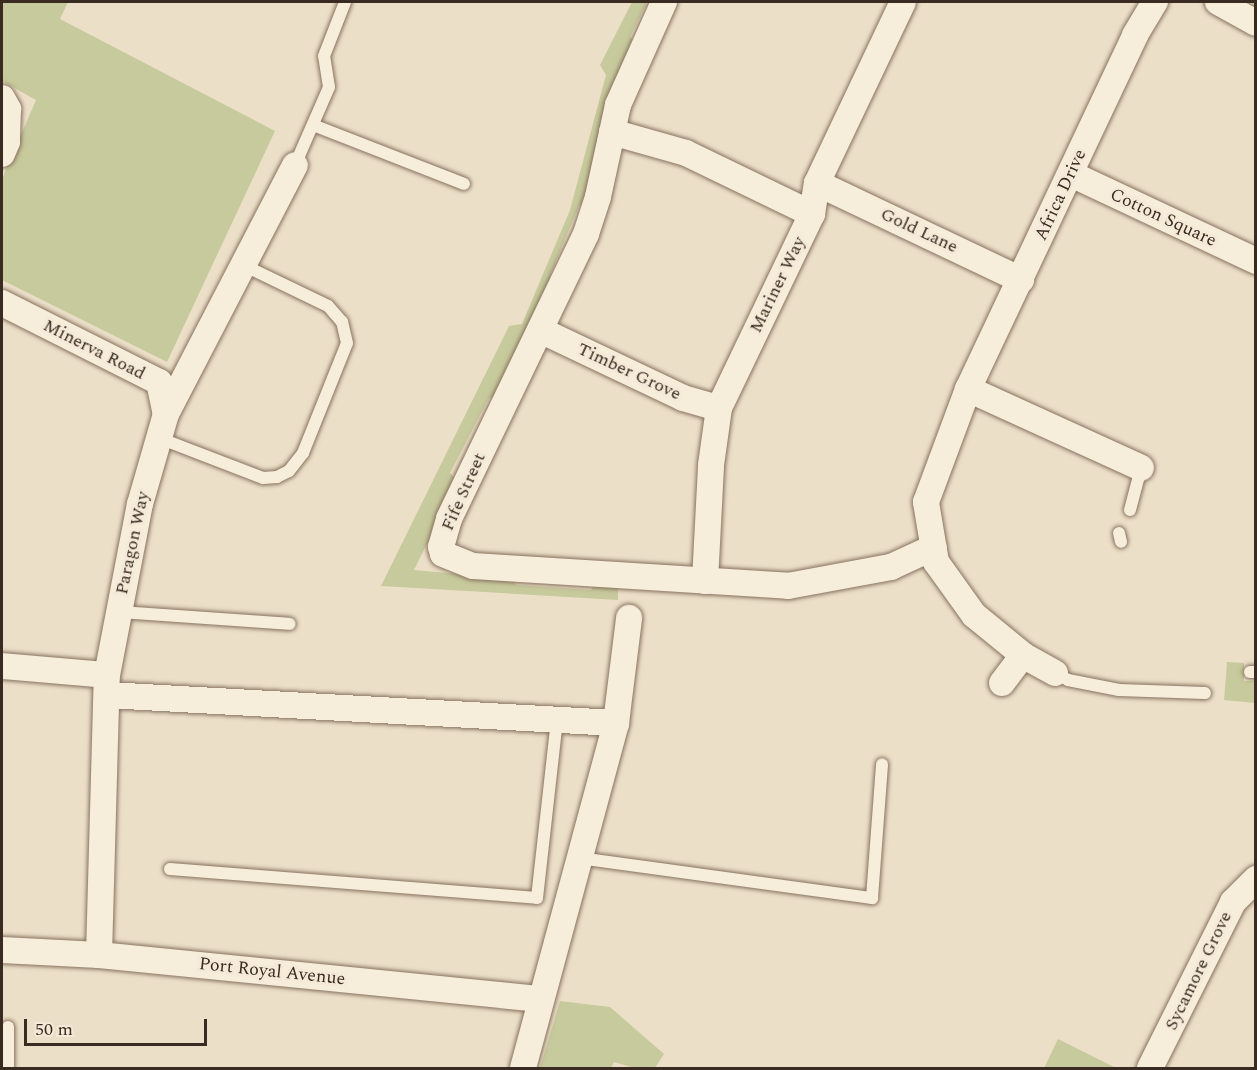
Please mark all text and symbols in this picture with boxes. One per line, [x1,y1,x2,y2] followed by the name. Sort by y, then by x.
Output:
[1030,146,1092,244] street label: Africa Drive
[1106,184,1220,252] street label: Cotton Square
[877,204,961,258] street label: Gold Lane
[745,233,811,337] street label: Mariner Way
[39,315,149,385] street label: Minerva Road
[574,339,684,405] street label: Timber Grove
[437,450,491,534] street label: Fife Street
[112,489,154,597] street label: Paragon Way
[1161,908,1237,1034] street label: Sycamore Grove
[198,954,346,990] street label: Port Royal Avenue
[27,1007,210,1045] scale bar
[35,1016,73,1043] text: 50 m

